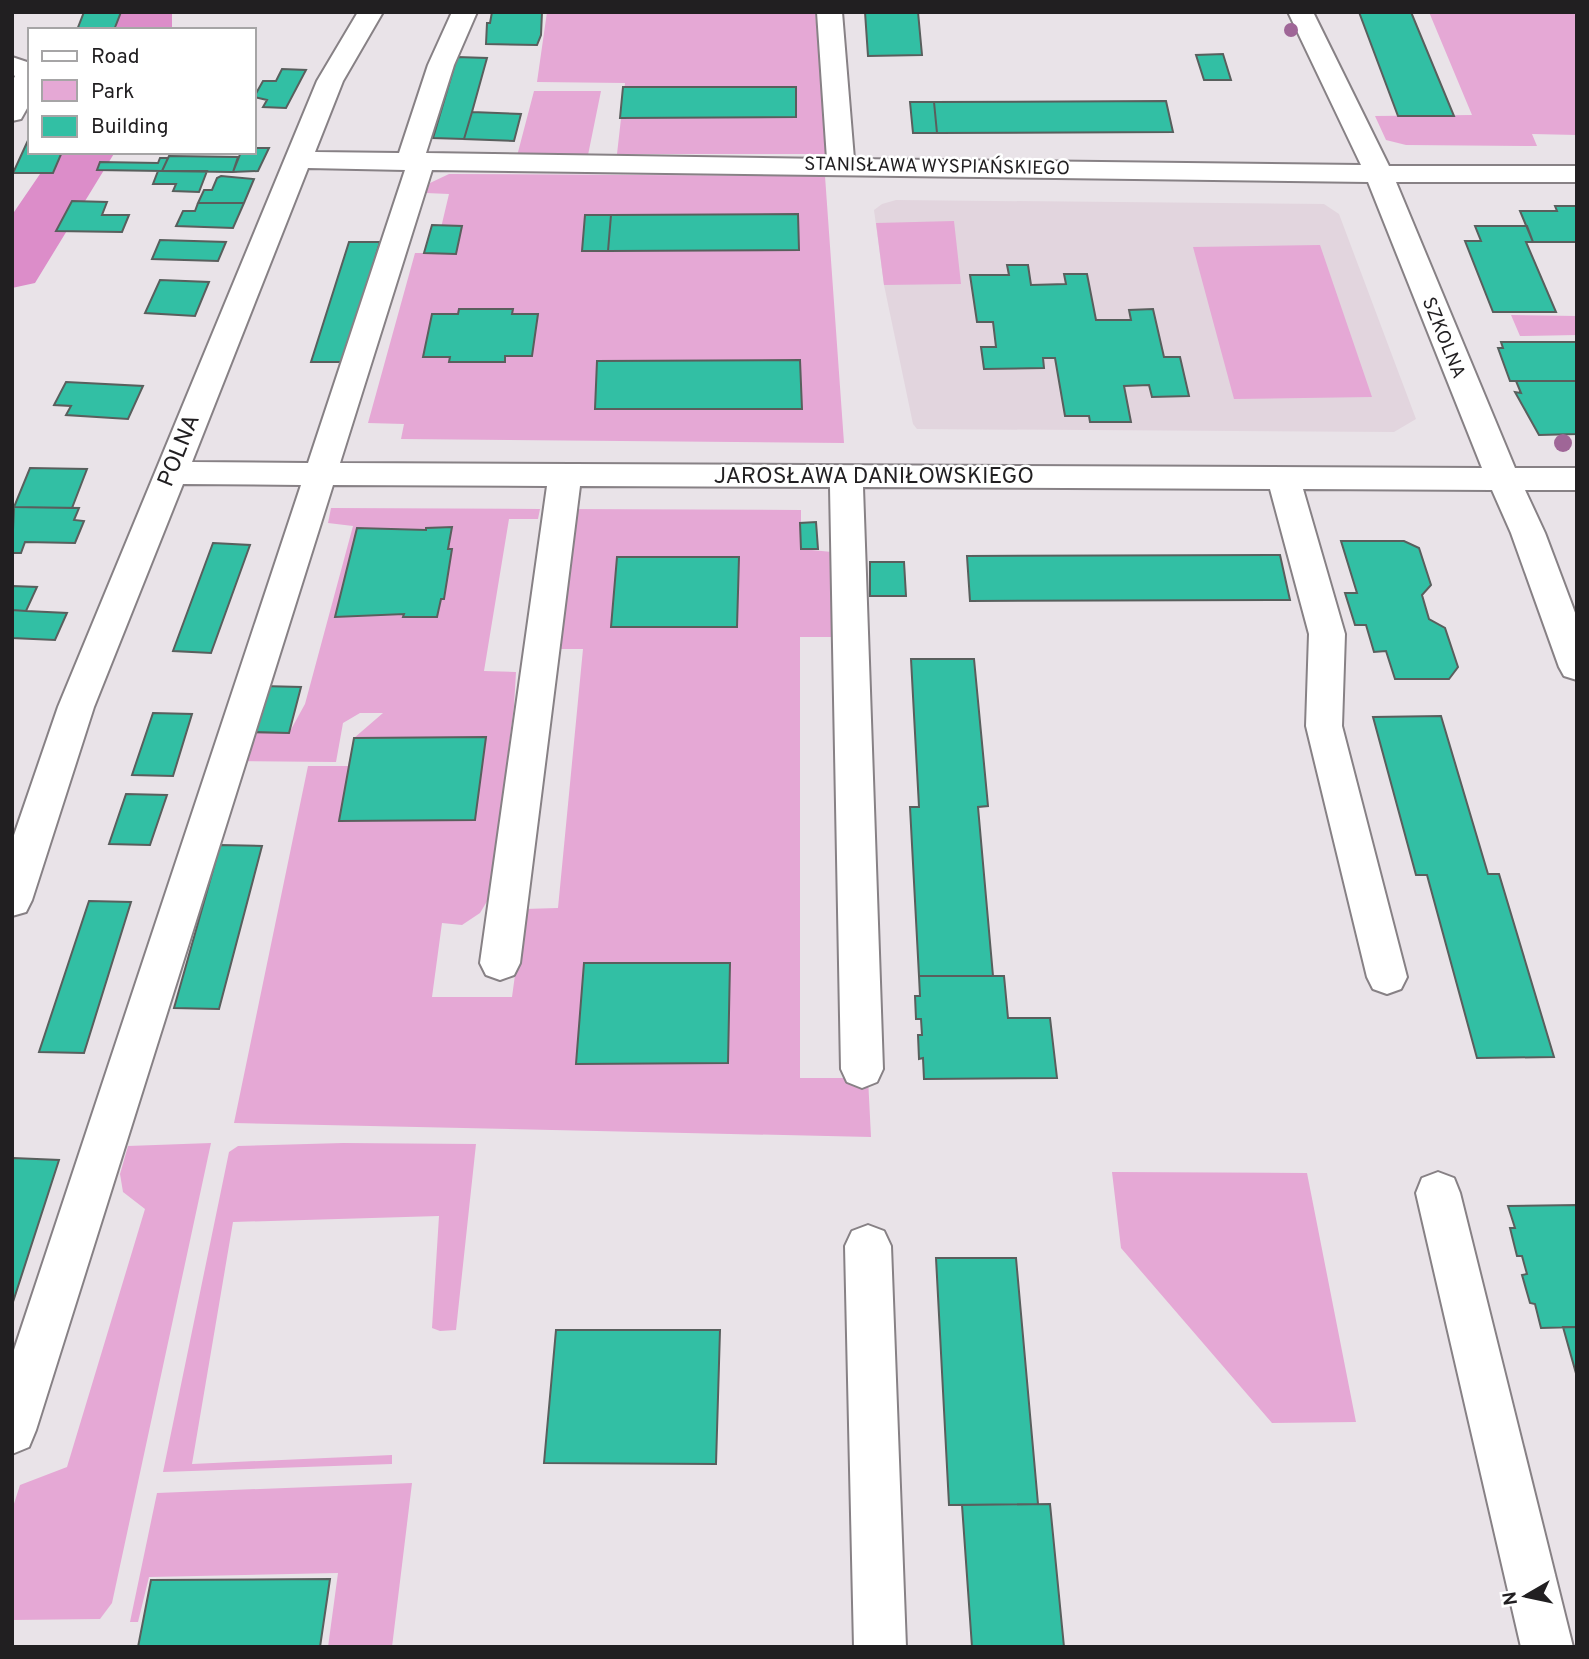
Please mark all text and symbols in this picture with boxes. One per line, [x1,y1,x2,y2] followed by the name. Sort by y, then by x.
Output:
[28,28,256,154] legend
[91,44,140,71] text: Road
[91,79,134,106] text: Park
[91,114,169,141] text: Building
[804,152,1070,181] street label: STANISŁAWA WYSPIAŃSKIEGO
[1416,294,1470,382] street label: SZKOLNA
[152,411,208,491] street label: POLNA
[714,463,1034,492] street label: JAROSŁAWA DANIŁOWSKIEGO
[1491,1561,1561,1631] north arrow
[1498,1590,1524,1607] text: N

